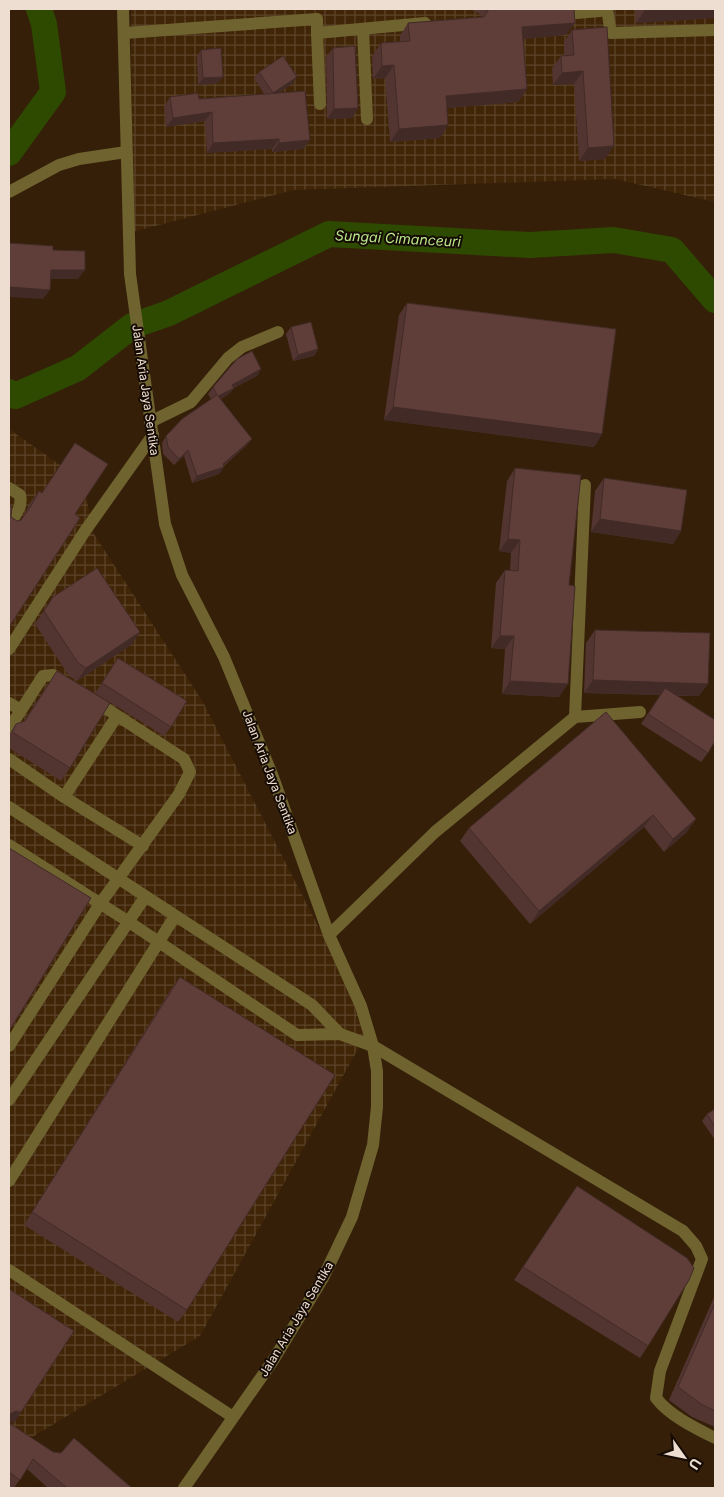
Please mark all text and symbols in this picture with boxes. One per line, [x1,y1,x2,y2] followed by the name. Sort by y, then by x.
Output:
[335,226,462,250] water label: Sungai Cimanceuri
[129,324,163,456] street label: Jalan Aria Jaya Sentika
[239,708,301,836] street label: Jalan Aria Jaya Sentika
[256,1259,336,1379] street label: Jalan Aria Jaya Sentika
[659,1432,709,1482] north arrow
[685,1455,705,1473] text: U

